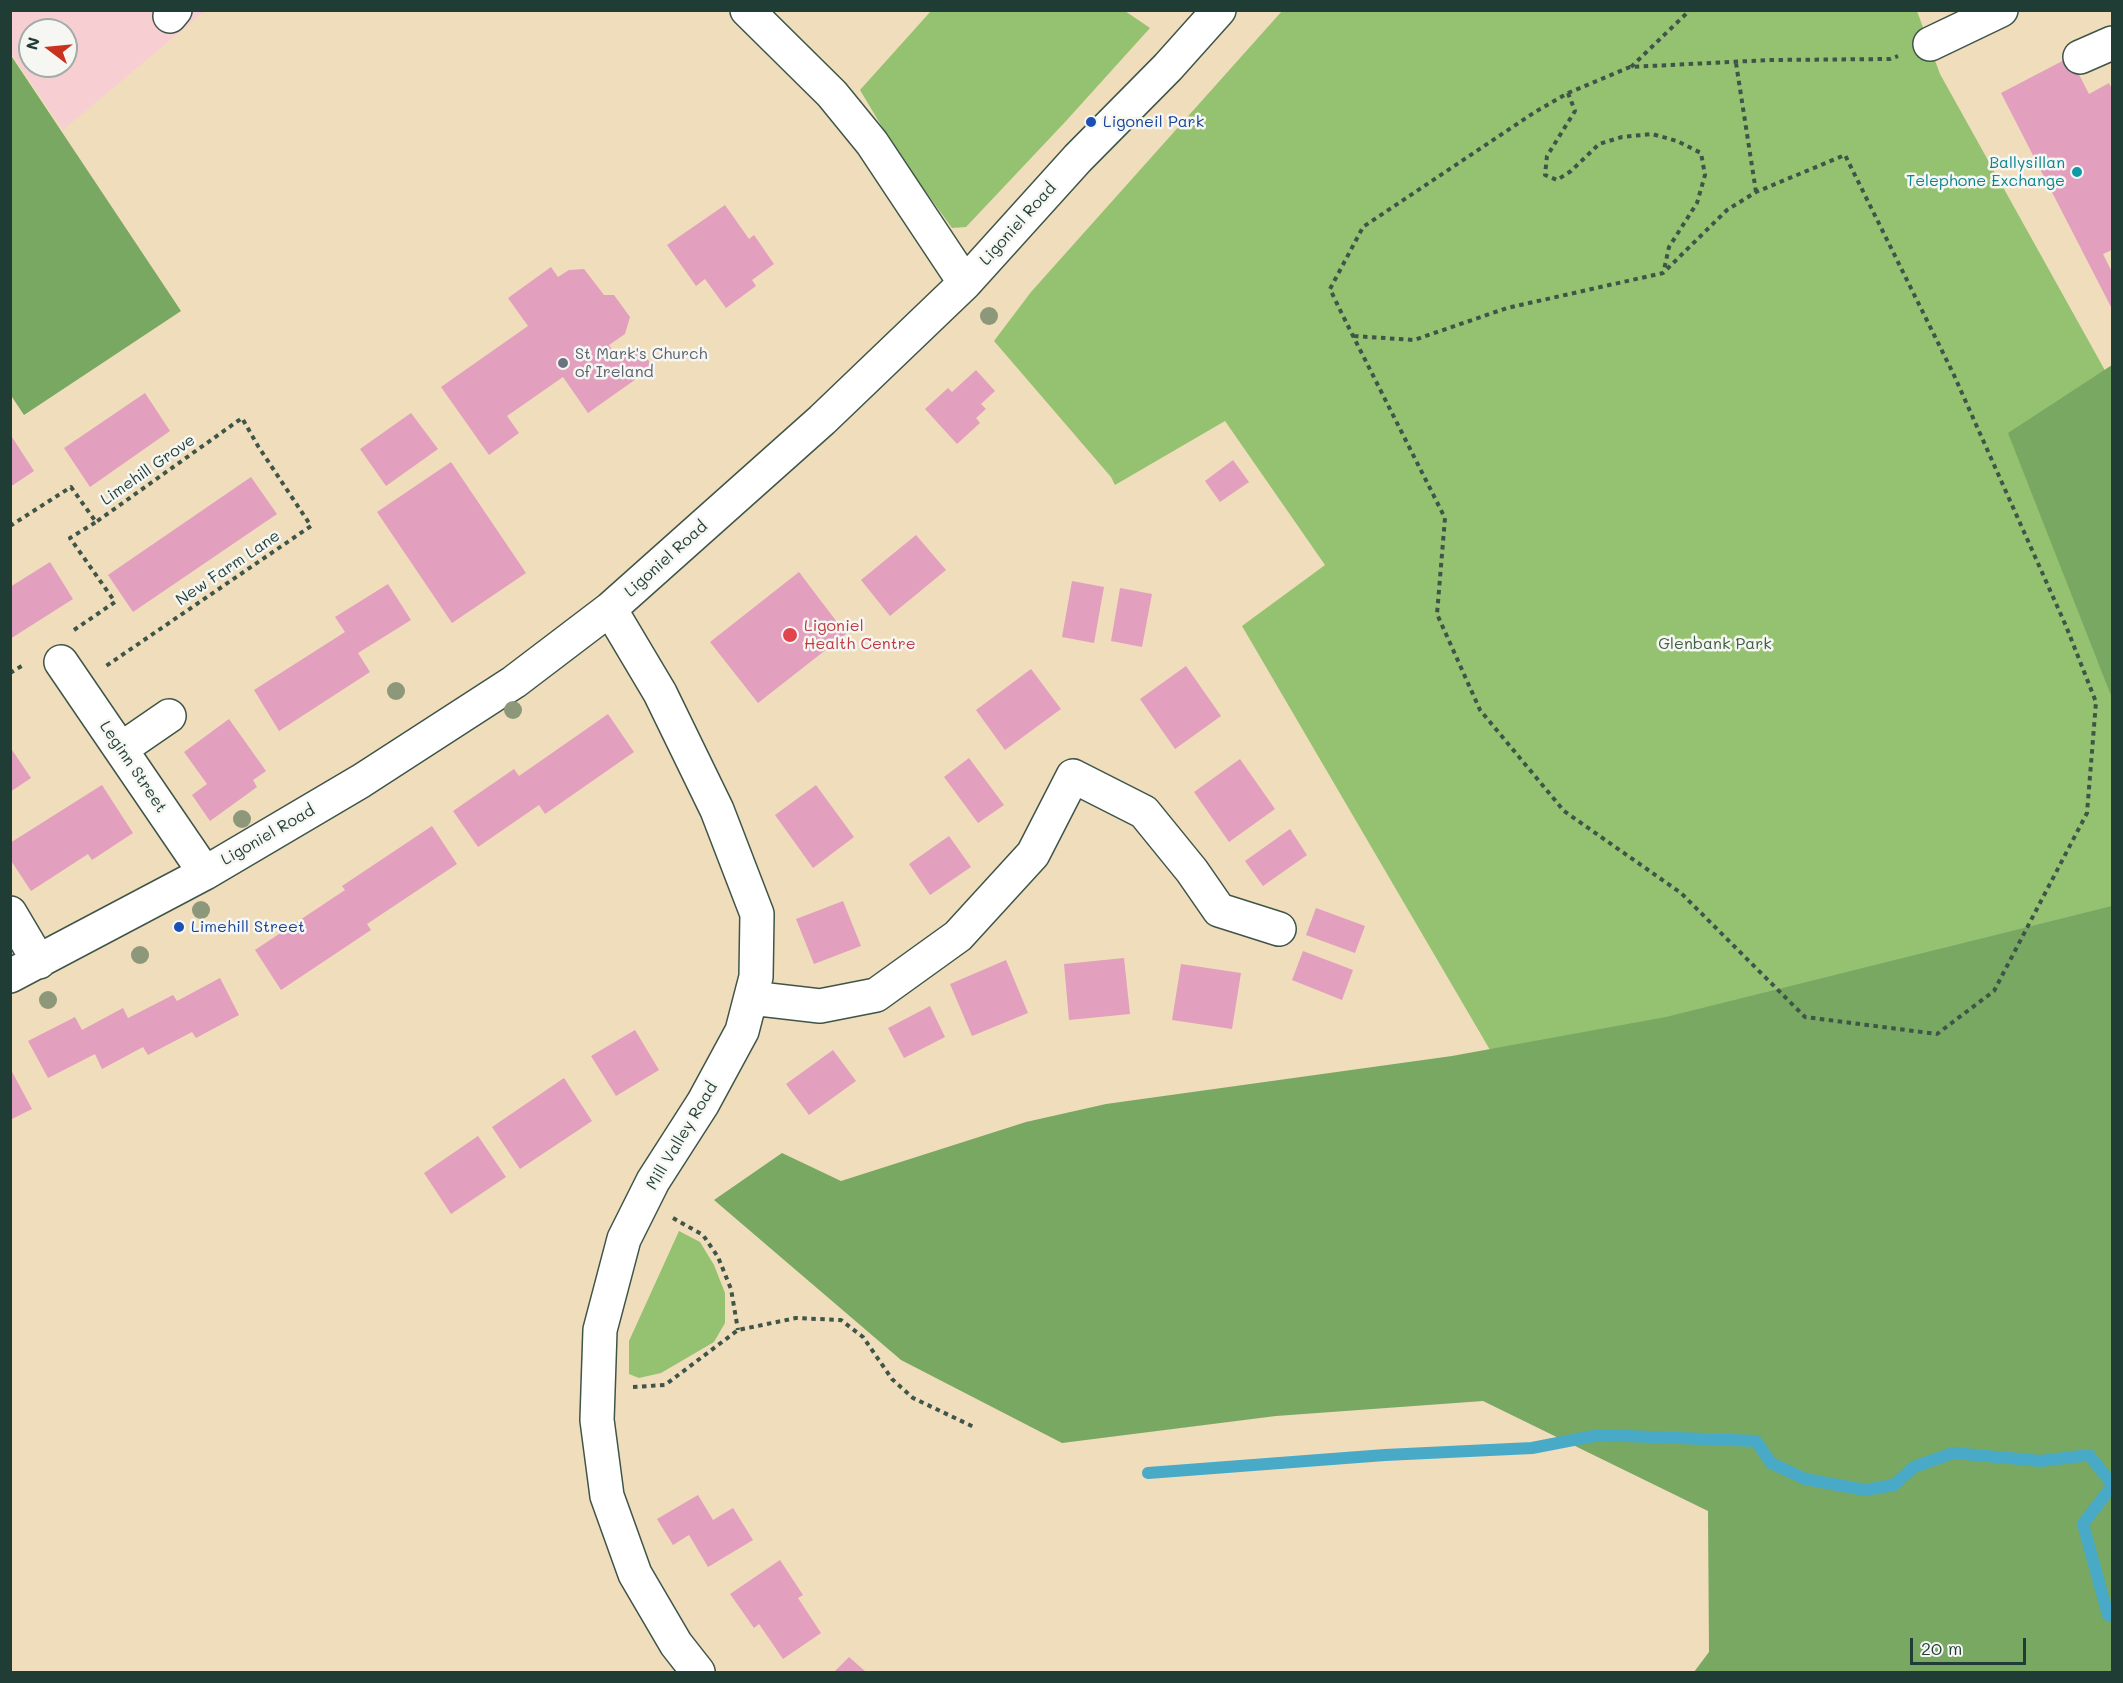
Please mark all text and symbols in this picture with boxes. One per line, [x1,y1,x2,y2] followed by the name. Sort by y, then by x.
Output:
[18,18,78,78] north arrow
[20,35,44,52] text: N
[1103,112,1204,132] place label: Ligoneil Park
[1084,115,1098,129] marker: Ligoneil Park
[1906,153,2065,191] place label: Ballysillan Telephone Exchange
[2070,165,2084,179] marker: Ballysillan Telephone Exchange
[976,179,1060,269] street label: Ligoniel Road
[575,344,708,382] place label: St Mark's Church of Ireland
[556,356,570,370] marker: St Mark's Church of Ireland
[97,430,199,510] street label: Limehill Grove
[621,517,711,601] street label: Ligoniel Road
[172,526,284,610] street label: New Farm Lane
[804,616,916,654] place label: Ligoniel Health Centre
[781,626,799,644] marker: Ligoniel Health Centre
[1658,634,1772,654] park label: Glenbank Park
[95,718,171,816] street label: Leginn Street
[218,801,318,869] street label: Ligoniel Road
[191,917,305,937] place label: Limehill Street
[172,920,186,934] marker: Limehill Street
[642,1079,722,1193] street label: Mill Valley Road
[1913,1626,2028,1664] scale bar
[1921,1636,1962,1660] text: 20 m

